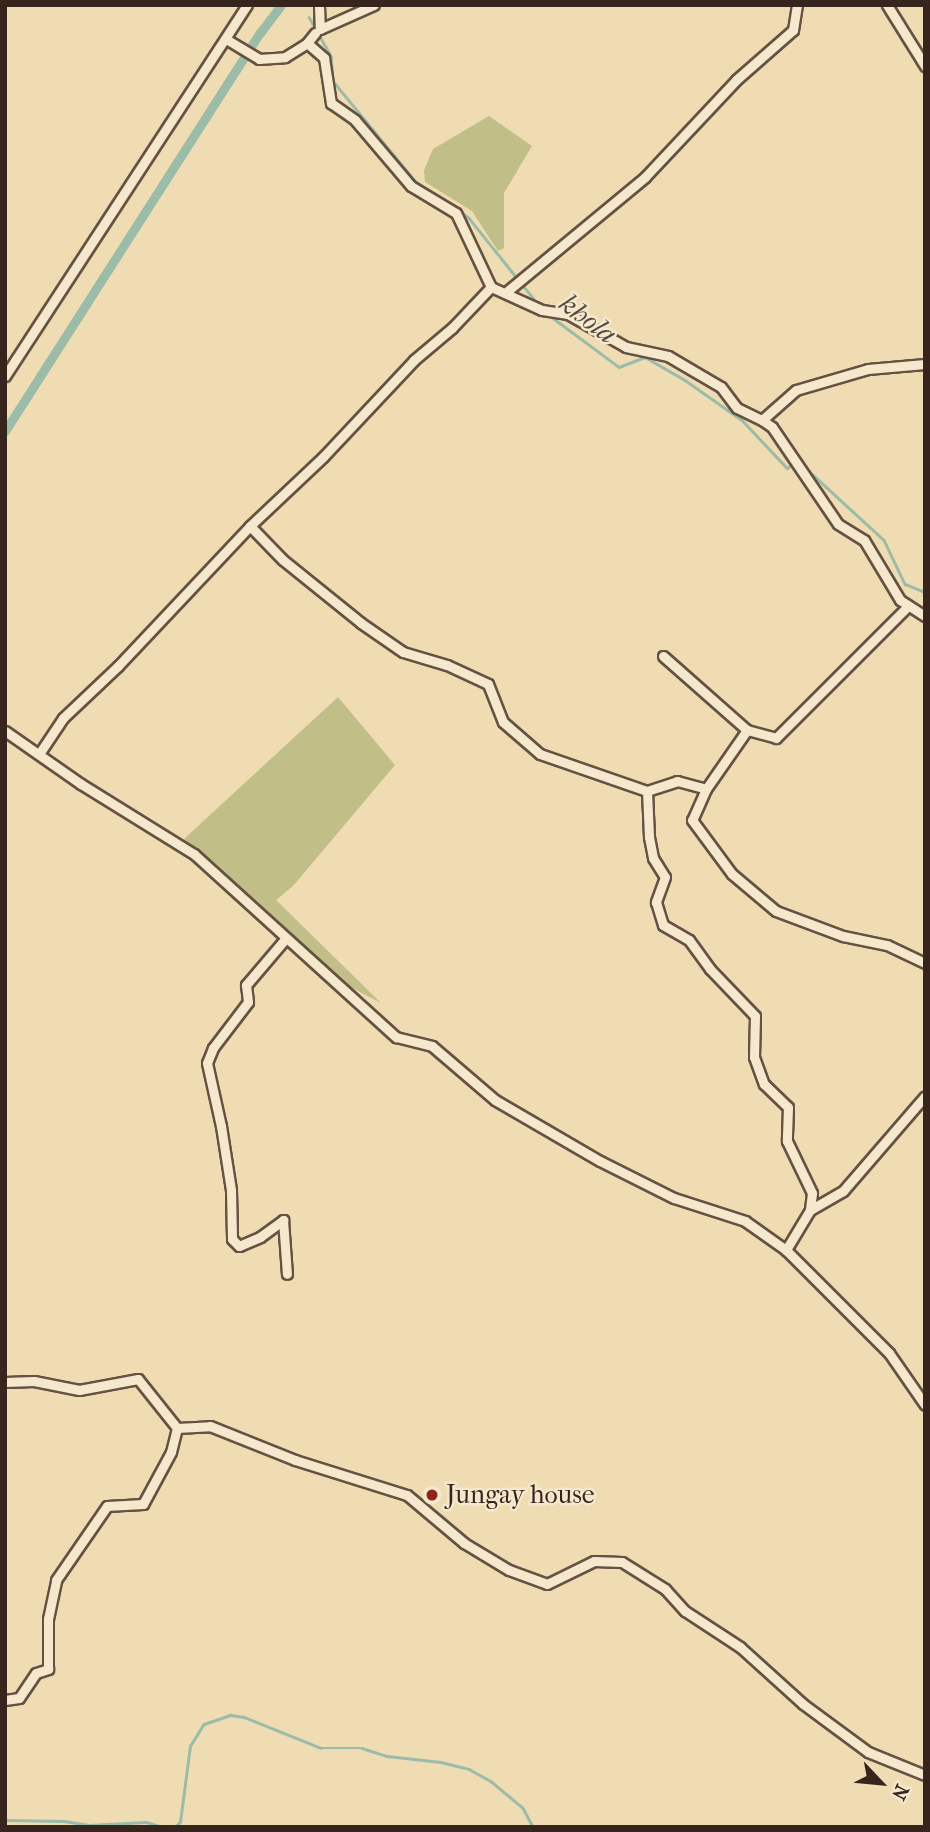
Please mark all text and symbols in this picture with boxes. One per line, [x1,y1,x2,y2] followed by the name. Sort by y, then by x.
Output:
[553,287,623,351] water label: khola
[446,1479,595,1511] place label: Jungay house
[424,1487,440,1503] marker: Jungay house
[846,1748,916,1818] north arrow
[887,1781,913,1804] text: N

